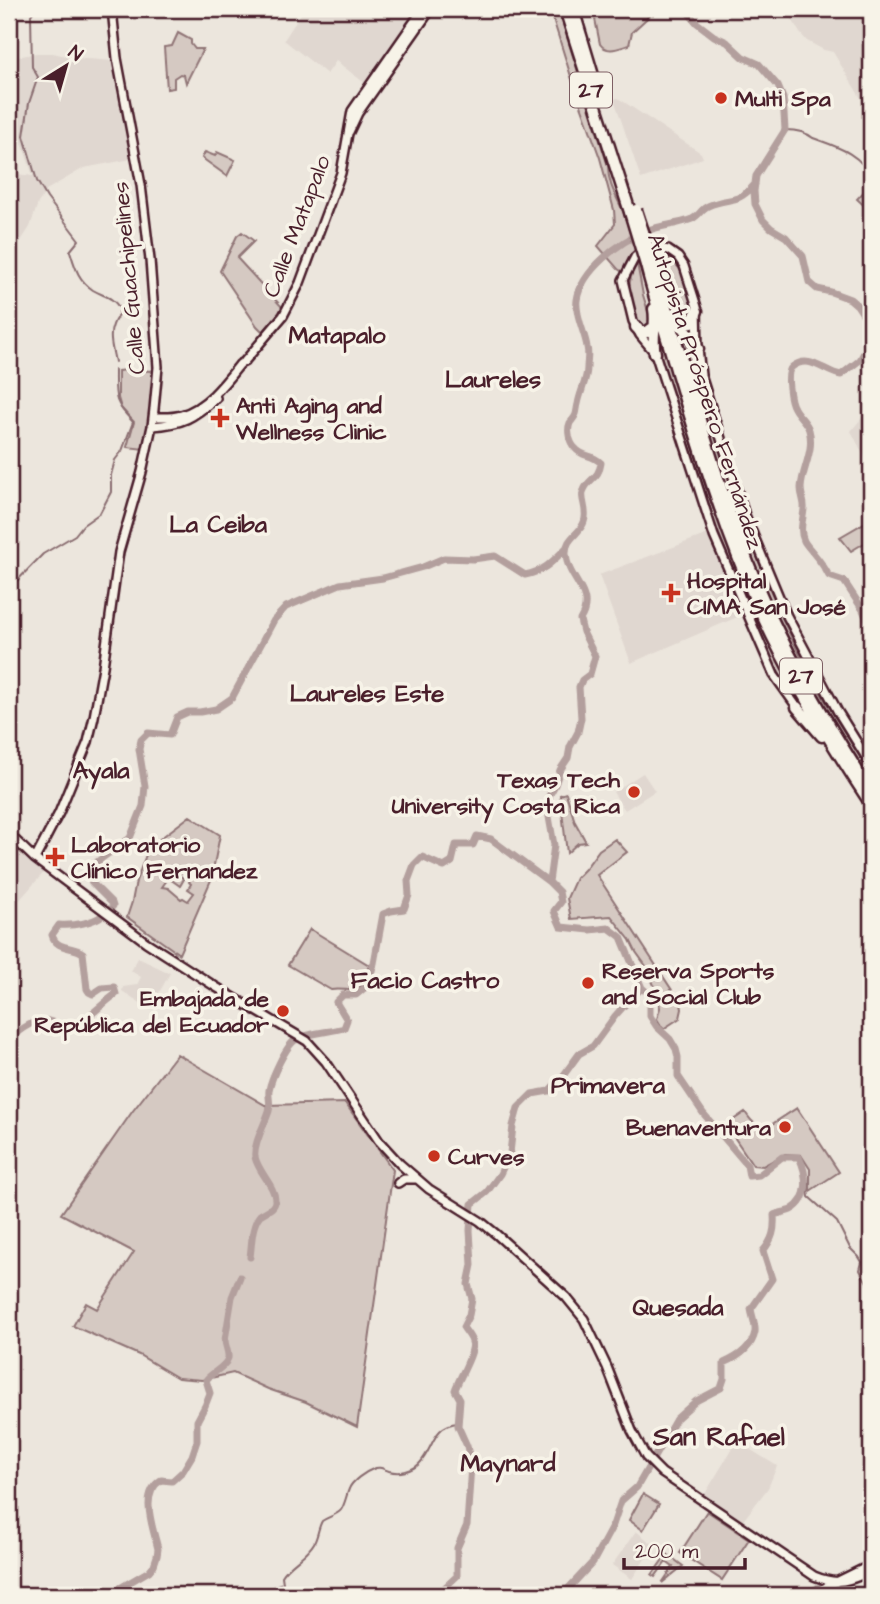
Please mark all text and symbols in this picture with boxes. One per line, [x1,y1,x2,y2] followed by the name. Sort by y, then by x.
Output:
[32,32,102,102] north arrow
[62,39,88,68] text: N
[570,72,612,108] road number: 27
[735,83,831,115] place label: Multi Spa
[713,90,729,106] marker: Multi Spa
[255,151,339,302] street label: Calle Matapalo
[105,180,153,376] street label: Calle Guachipelines
[639,229,771,554] street label: Autopista Próspero Fernández
[289,319,386,353] district label: Matapalo
[445,363,541,397] district label: Laureles
[235,390,387,448] place label: Anti Aging and Wellness Clinic
[210,408,230,428] marker: Anti Aging and Wellness Clinic
[169,508,268,542] district label: La Ceiba
[687,565,847,623] place label: Hospital CIMA San José
[661,583,681,603] marker: Hospital CIMA San José
[780,658,822,694] road number: 27
[290,677,444,711] district label: Laureles Este
[73,754,130,790] district label: Ayala
[392,764,621,824] place label: Texas Tech University Costa Rica
[626,784,642,800] marker: Texas Tech University Costa Rica
[71,829,258,887] place label: Laboratorio Clínico Fernandez
[45,847,65,867] marker: Laboratorio Clínico Fernandez
[601,955,775,1013] place label: Reserva Sports and Social Club
[351,964,500,998] district label: Facio Castro
[580,975,596,991] marker: Reserva Sports and Social Club
[34,983,270,1041] place label: Embajada de República del Ecuador
[275,1003,291,1019] marker: Embajada de República del Ecuador
[551,1069,666,1103] district label: Primavera
[626,1112,771,1144] place label: Buenaventura
[777,1119,793,1135] marker: Buenaventura
[448,1141,525,1173] place label: Curves
[426,1148,442,1164] marker: Curves
[632,1291,724,1325] district label: Quesada
[652,1419,785,1455] district label: San Rafael
[461,1447,556,1483] district label: Maynard
[624,1527,745,1571] scale bar
[635,1537,699,1566] text: 200 m

